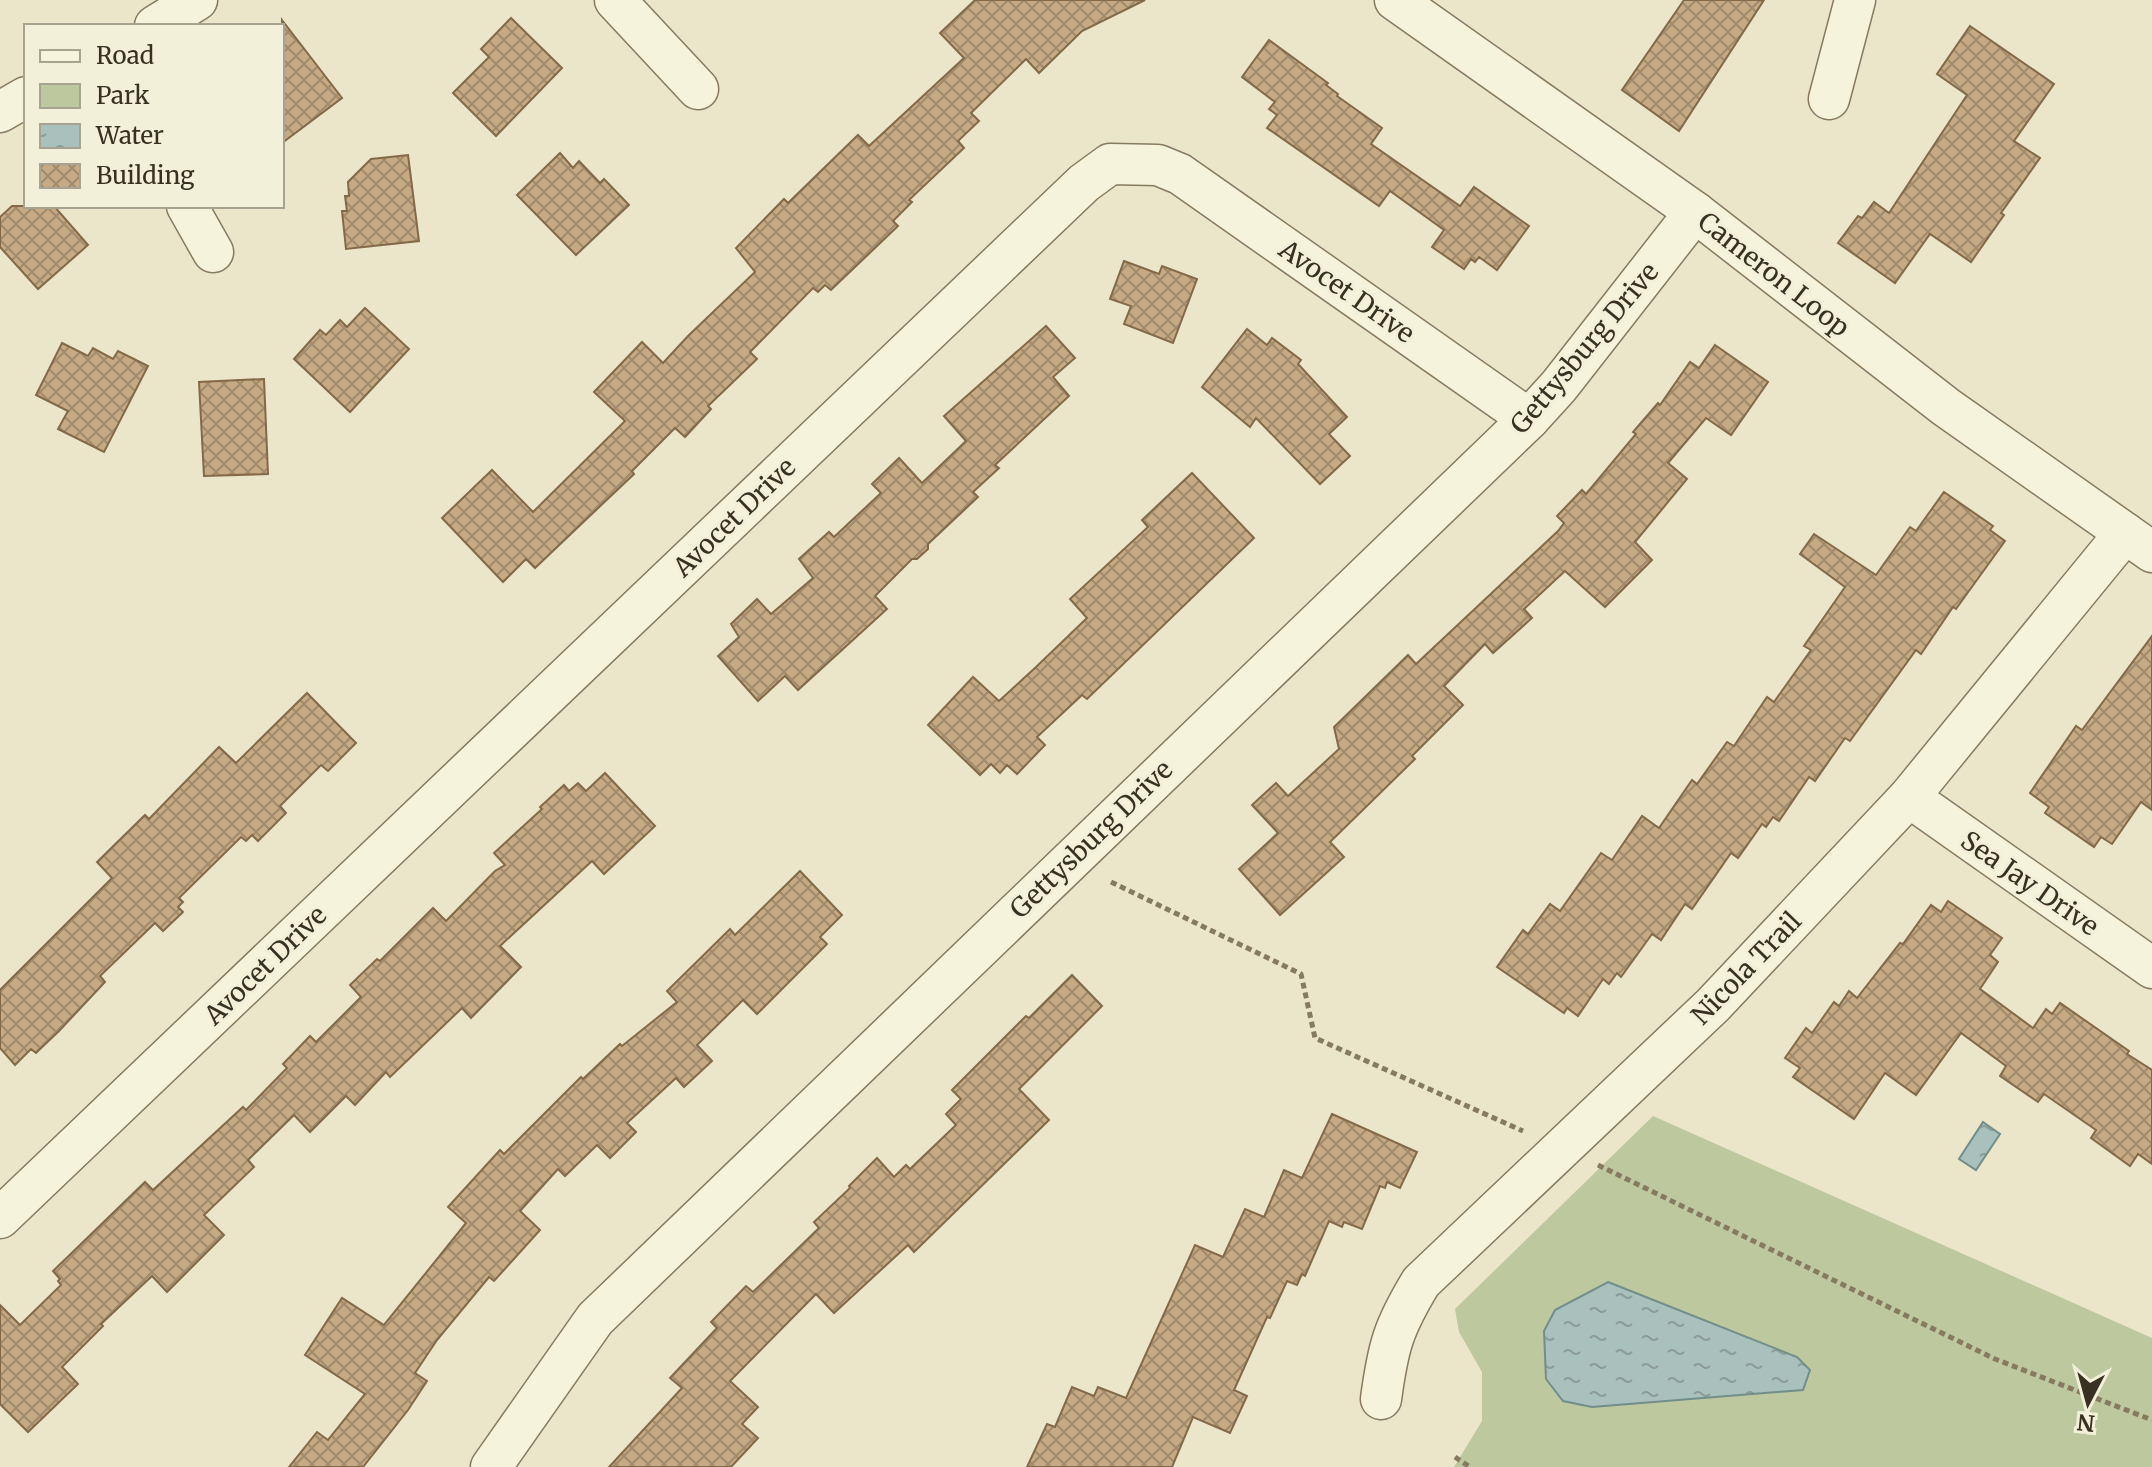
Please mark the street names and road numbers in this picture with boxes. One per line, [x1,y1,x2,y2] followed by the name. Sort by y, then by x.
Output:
[1692,205,1856,343] street label: Cameron Loop
[1272,232,1421,350] street label: Avocet Drive
[1503,256,1665,440] street label: Gettysburg Drive
[665,450,802,584] street label: Avocet Drive
[1003,753,1179,925] street label: Gettysburg Drive
[1955,823,2105,943] street label: Sea Jay Drive
[196,898,333,1032] street label: Avocet Drive
[1684,905,1808,1031] street label: Nicola Trail

